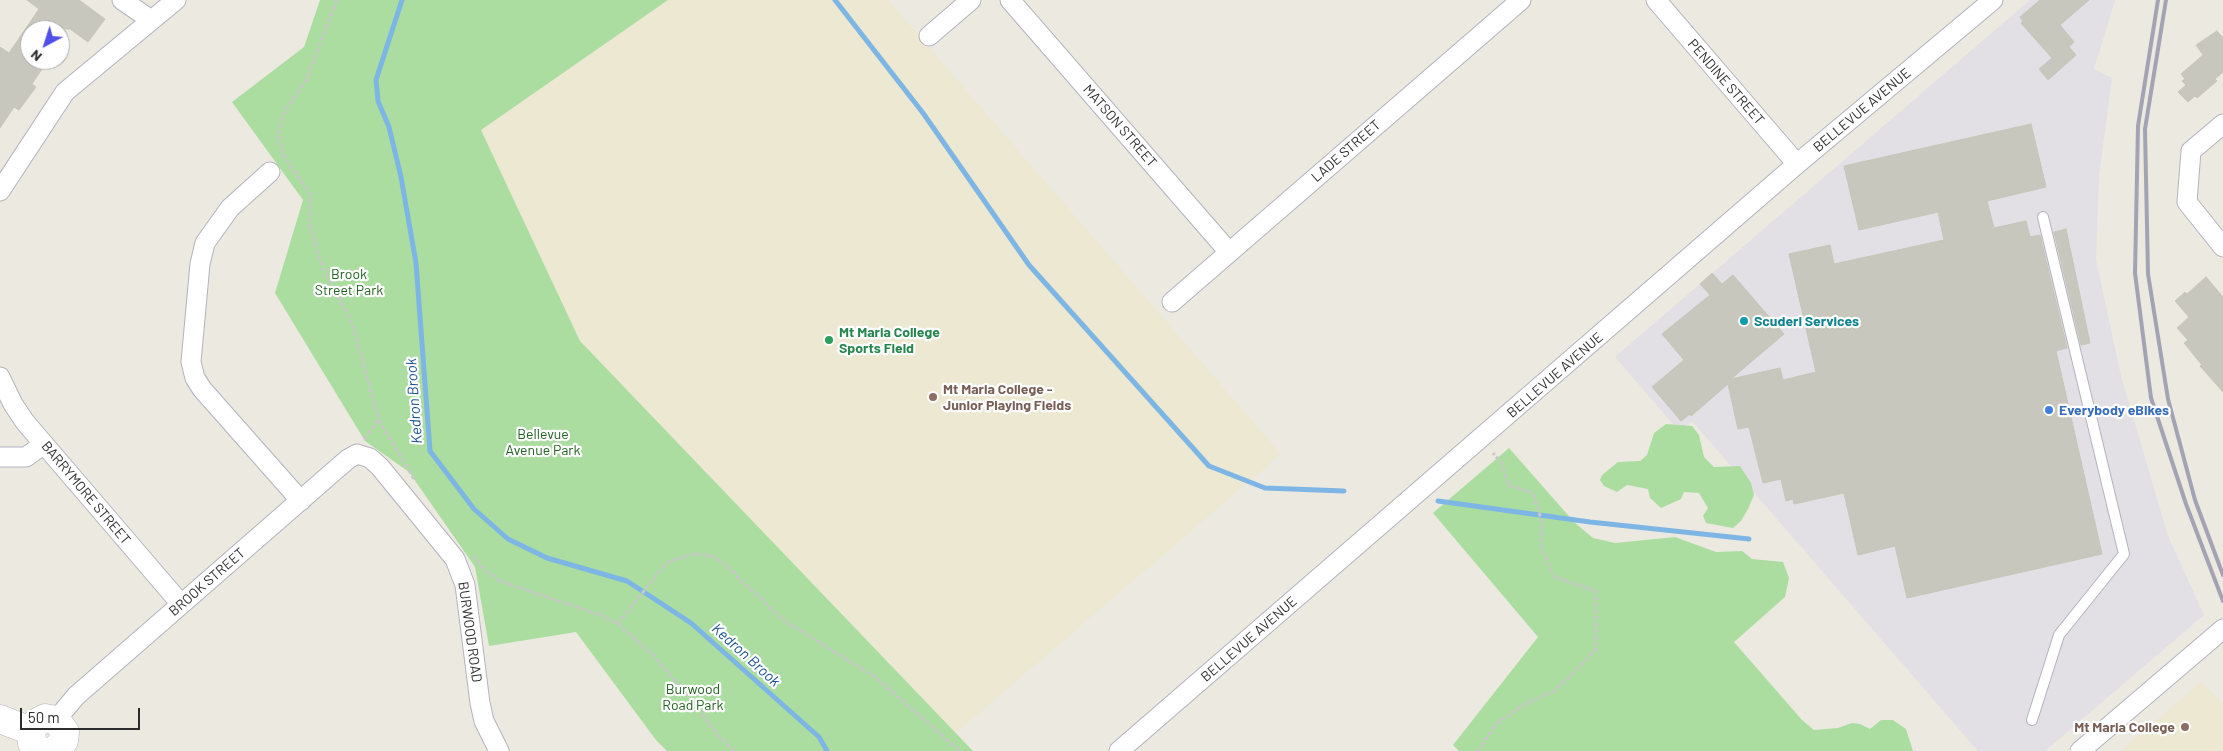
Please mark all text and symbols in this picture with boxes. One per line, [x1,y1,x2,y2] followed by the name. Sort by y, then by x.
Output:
[20,20,70,70] north arrow
[1684,36,1768,128] street label: PENDINE STREET
[27,47,45,66] text: N
[1810,64,1914,156] street label: BELLEVUE AVENUE
[1080,81,1160,171] street label: MATSON STREET
[1308,116,1384,186] street label: LADE STREET
[315,266,383,298] park label: Brook Street Park
[1754,313,1859,329] place label: Scuderi Services
[1738,315,1750,327] marker: Scuderi Services
[839,324,940,357] place label: Mt Maria College Sports Field
[1504,329,1606,421] street label: BELLEVUE AVENUE
[823,334,835,346] marker: Mt Maria College Sports Field
[402,358,426,444] water label: Kedron Brook
[943,381,1071,414] place label: Mt Maria College - Junior Playing Fields
[927,391,939,403] marker: Mt Maria College - Junior Playing Fields
[2059,402,2169,418] place label: Everybody eBikes
[2043,404,2055,416] marker: Everybody eBikes
[506,426,580,458] park label: Bellevue Avenue Park
[38,438,134,548] street label: BARRYMORE STREET
[165,544,249,620] street label: BROOK STREET
[455,581,485,683] street label: BURWOOD ROAD
[1198,593,1300,685] street label: BELLEVUE AVENUE
[708,620,784,690] water label: Kedron Brook
[662,681,724,714] park label: Burwood Road Park
[22,698,142,730] scale bar
[28,708,60,726] text: 50 m
[2074,719,2175,735] place label: Mt Maria College
[2179,721,2191,733] marker: Mt Maria College

